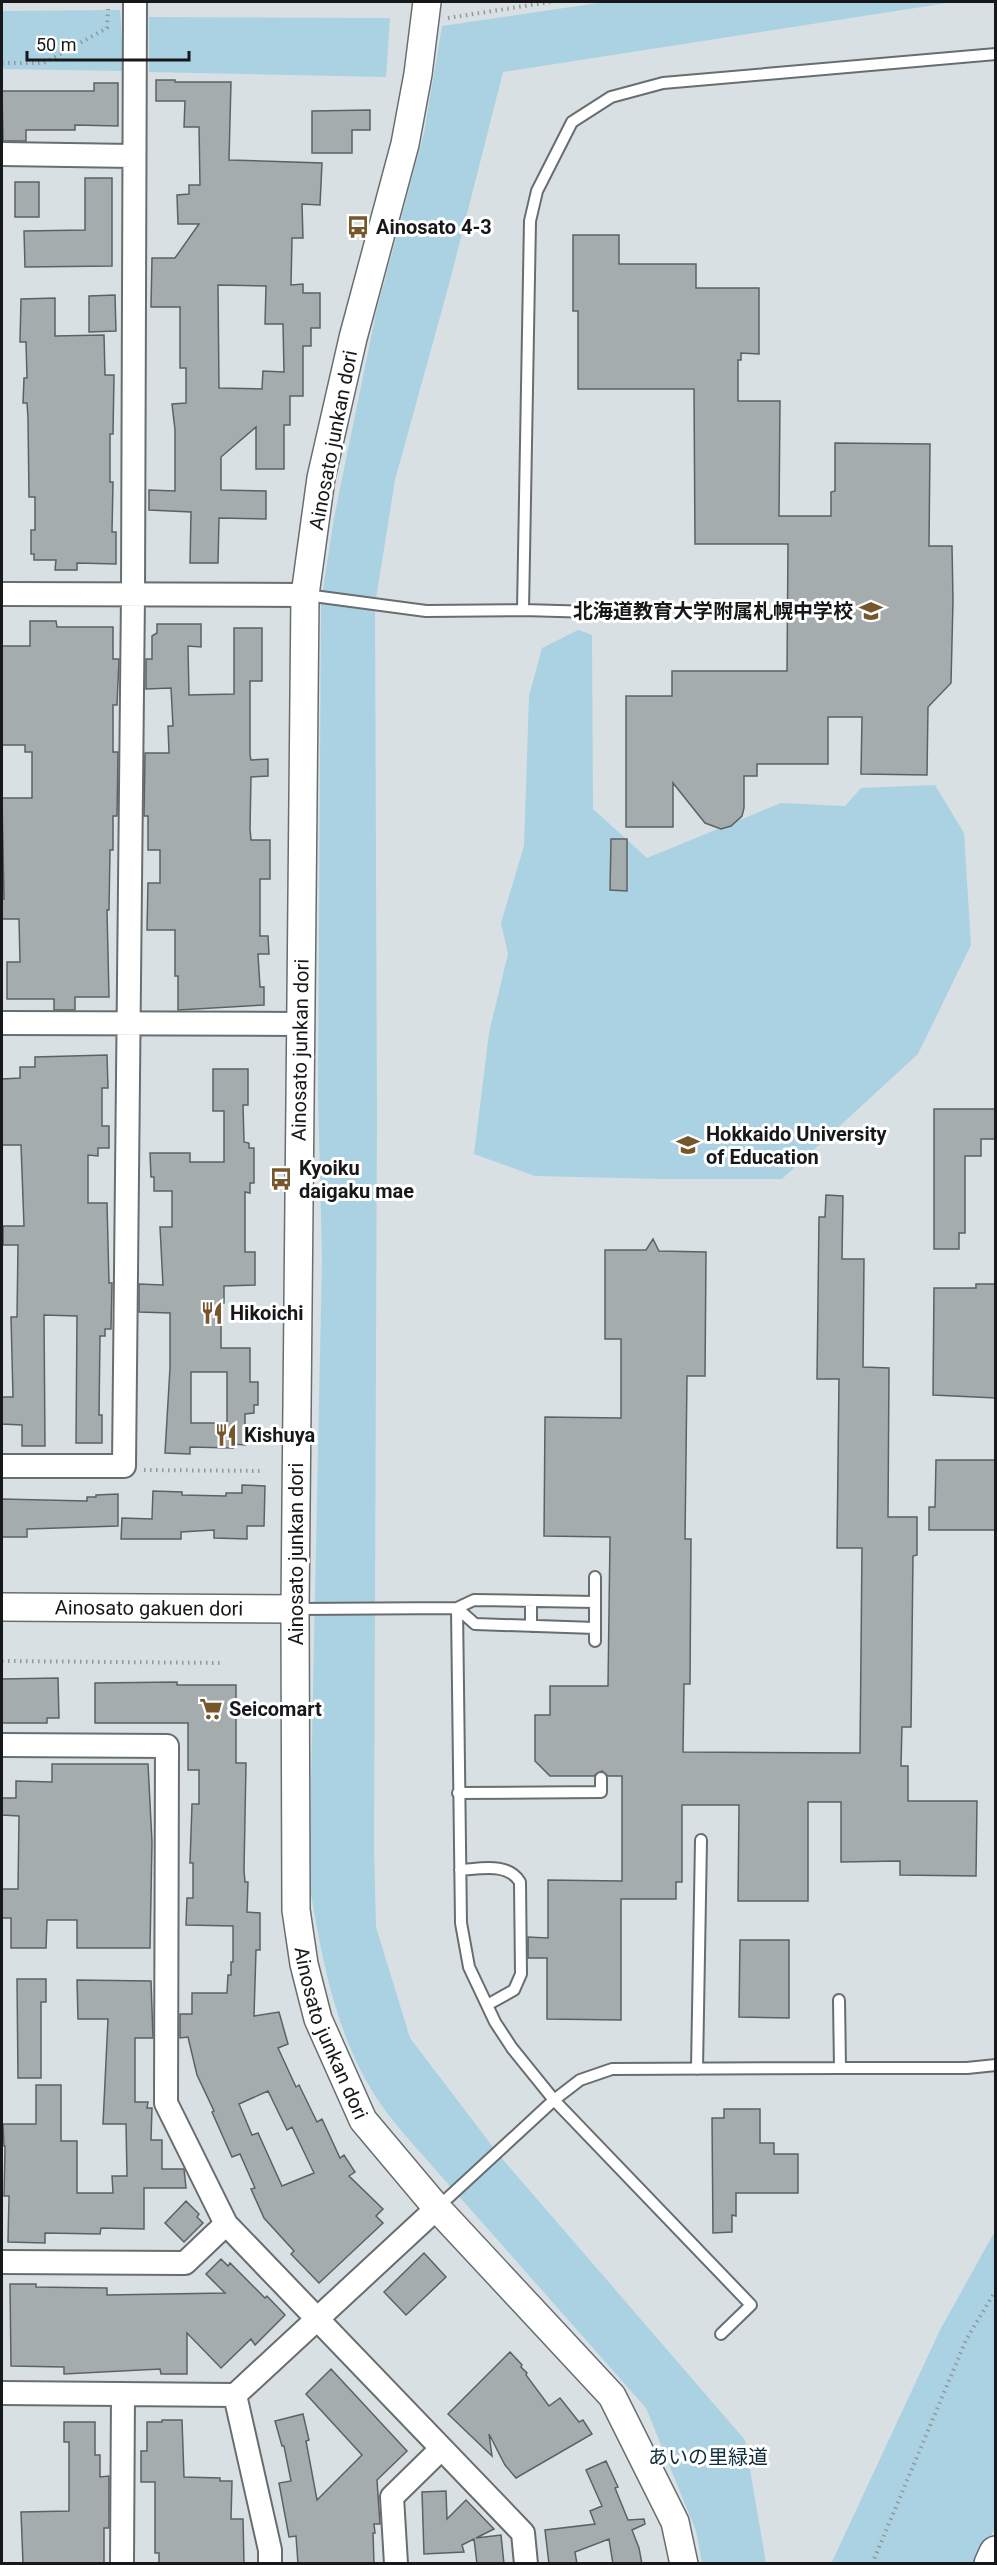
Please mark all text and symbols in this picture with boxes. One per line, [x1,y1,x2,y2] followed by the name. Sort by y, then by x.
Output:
[27,24,189,62] scale bar
[36,34,76,55] text: 50 m
[345,214,371,240] bus stop icon: Ainosato 4-3
[376,215,492,239] place label: Ainosato 4-3
[304,348,362,532] street label: Ainosato junkan dori
[858,598,884,624] school or university icon: 北海道教育大学附属札幌中学校
[573,599,853,623] place label: 北海道教育大学附属札幌中学校
[286,959,314,1141] street label: Ainosato junkan dori
[706,1122,887,1169] place label: Hokkaido University of Education
[675,1132,701,1158] school or university icon: Hokkaido University of Education
[299,1156,414,1203] place label: Kyoiku daigaku mae
[268,1166,294,1192] bus stop icon: Kyoiku daigaku mae
[199,1300,225,1326] restaurant icon: Hikoichi
[230,1301,304,1325] place label: Hikoichi
[213,1422,239,1448] restaurant icon: Kishuya
[244,1423,316,1447] place label: Kishuya
[284,1463,308,1645] street label: Ainosato junkan dori
[55,1595,243,1621] street label: Ainosato gakuen dori
[198,1696,224,1722] supermarket icon: Seicomart
[229,1697,322,1721] place label: Seicomart
[290,1945,373,2123] street label: Ainosato junkan dori
[648,2445,768,2469] park label: あいの里緑道

